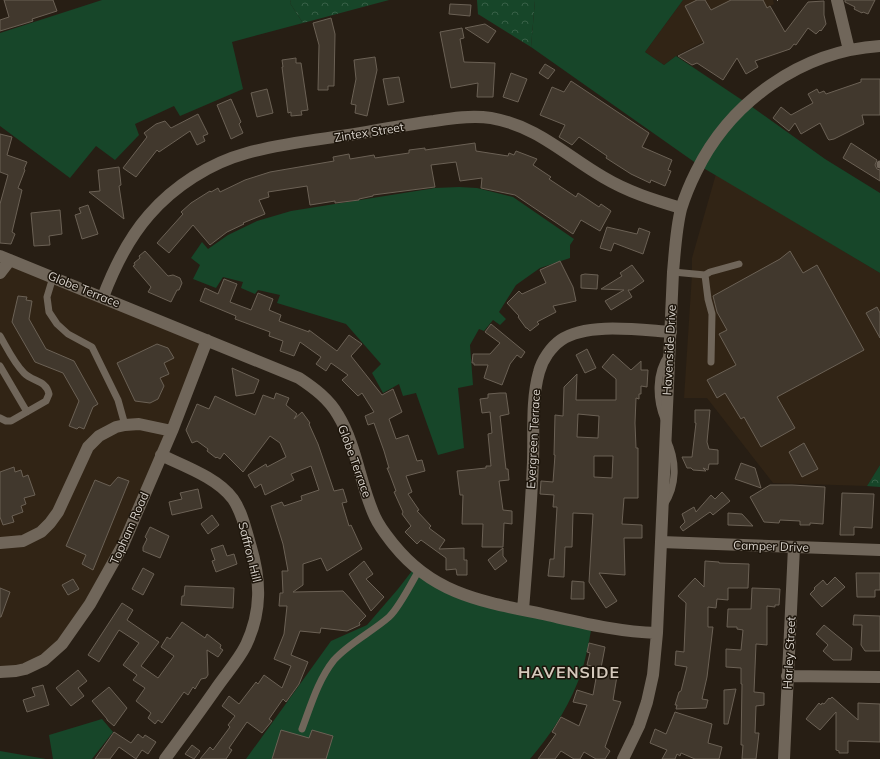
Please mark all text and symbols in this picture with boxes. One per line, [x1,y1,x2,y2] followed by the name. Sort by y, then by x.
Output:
[333,119,405,145] street label: Zintex Street
[46,268,122,310] street label: Globe Terrace
[659,304,679,396] street label: Havenside Drive
[523,389,543,489] street label: Evergreen Terrace
[335,423,375,499] street label: Globe Terrace
[106,489,152,567] street label: Topham Road
[235,520,265,584] street label: Saffron Hill
[733,537,809,555] street label: Camper Drive
[780,616,798,690] street label: Harley Street
[518,662,620,682] district label: HAVENSIDE

